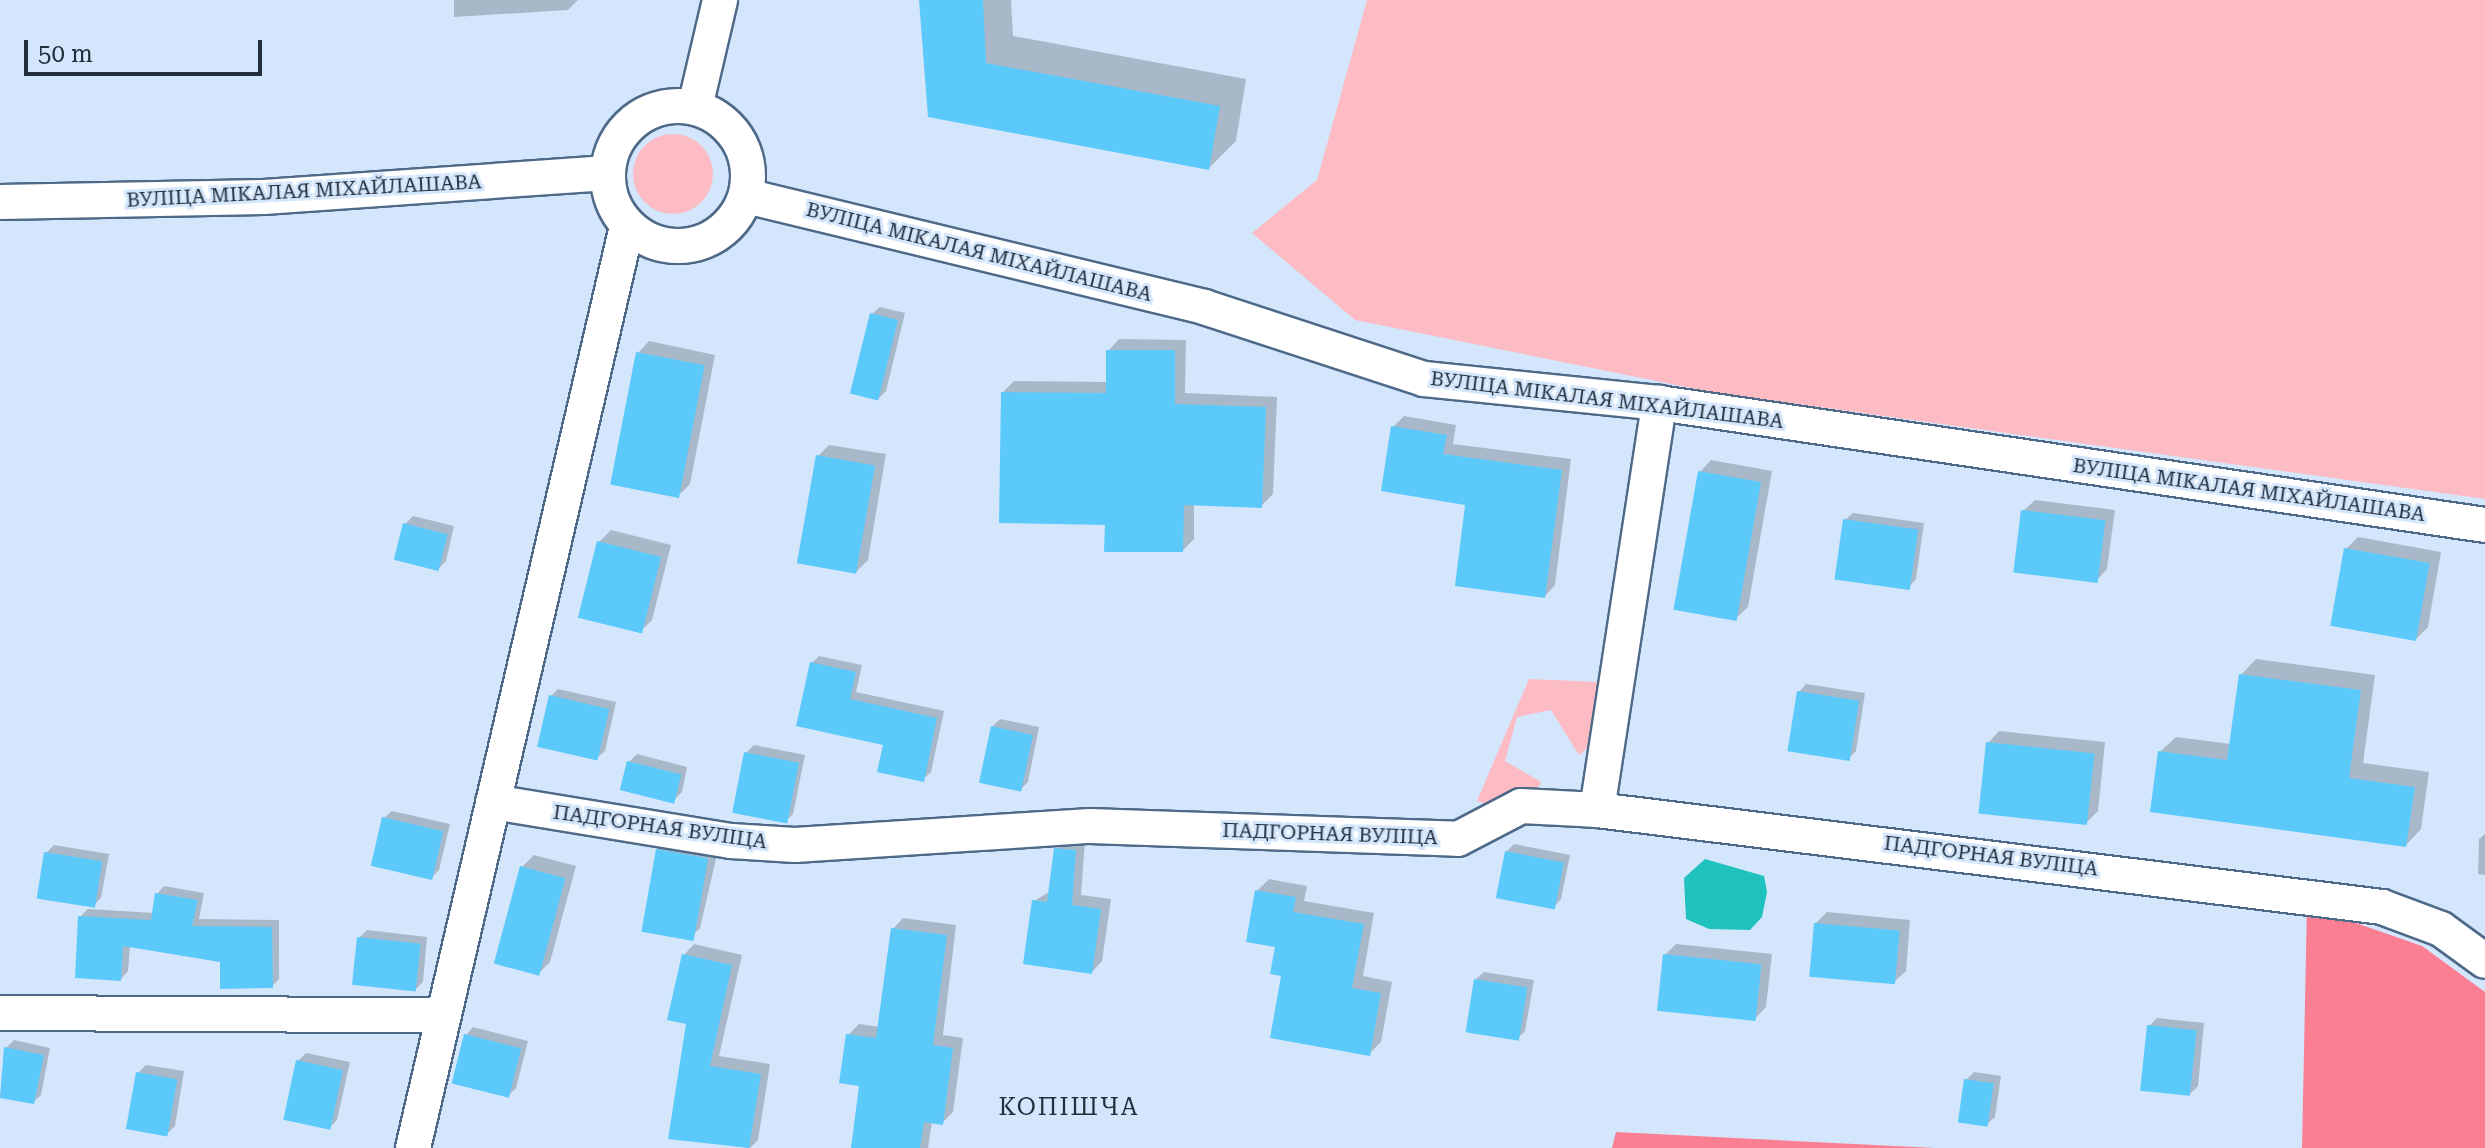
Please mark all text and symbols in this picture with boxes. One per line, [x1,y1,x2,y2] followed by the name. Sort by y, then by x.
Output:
[28,24,266,74] scale bar
[38,40,93,68] text: 50 m
[126,170,482,212] street label: ВУЛІЦА МІКАЛАЯ МІХАЙЛАШАВА
[804,197,1154,307] street label: ВУЛІЦА МІКАЛАЯ МІХАЙЛАШАВА
[1429,366,1785,434] street label: ВУЛІЦА МІКАЛАЯ МІХАЙЛАШАВА
[2071,453,2427,527] street label: ВУЛІЦА МІКАЛАЯ МІХАЙЛАШАВА
[552,800,768,854] street label: ПАДГОРНАЯ ВУЛІЦА
[1222,818,1438,850] street label: ПАДГОРНАЯ ВУЛІЦА
[1883,831,2099,881] street label: ПАДГОРНАЯ ВУЛІЦА
[998,1094,1140,1122] district label: КОПІШЧА

